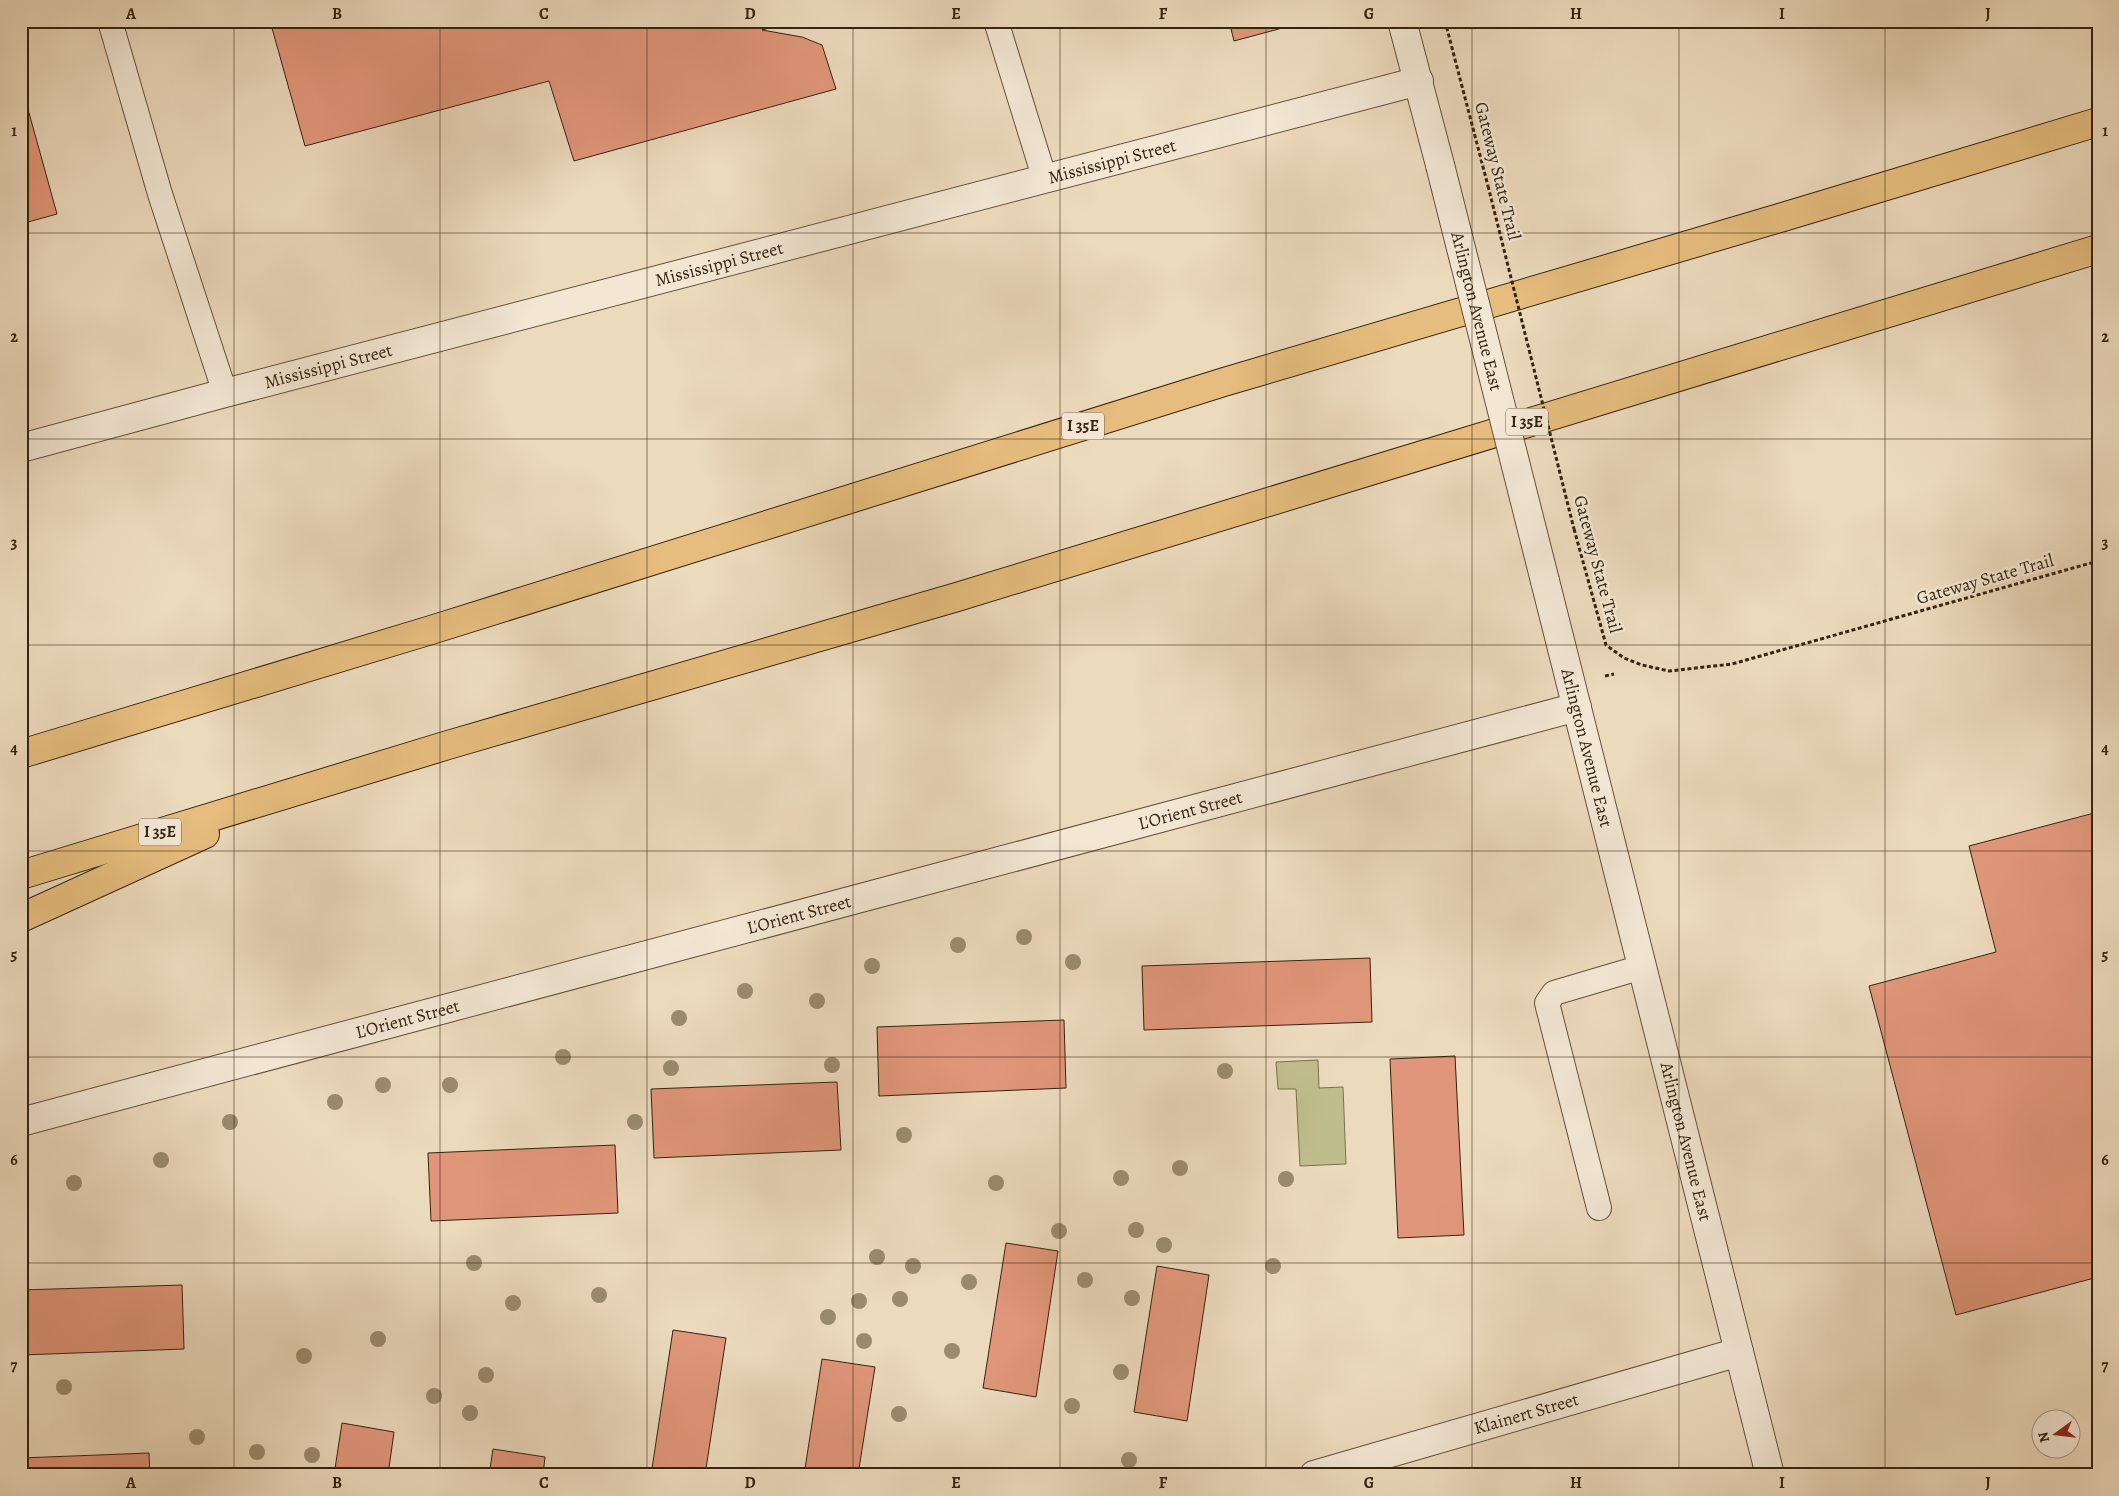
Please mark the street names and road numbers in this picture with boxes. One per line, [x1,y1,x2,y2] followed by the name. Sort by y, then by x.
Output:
[1469,99,1527,243] street label: Gateway State Trail
[1045,133,1179,189] street label: Mississippi Street
[1445,229,1509,393] street label: Arlington Avenue East
[653,236,786,292] street label: Mississippi Street
[262,338,395,394] street label: Mississippi Street
[1506,408,1548,436] road number: I 35E
[1062,412,1104,440] road number: I 35E
[1568,493,1628,636] street label: Gateway State Trail
[1914,548,2057,610] street label: Gateway State Trail
[1555,665,1619,830] street label: Arlington Avenue East
[1135,785,1245,836] street label: L'Orient Street
[139,819,181,846] road number: I 35E
[744,889,854,940] street label: L'Orient Street
[353,994,462,1044] street label: L'Orient Street
[1654,1059,1718,1224] street label: Arlington Avenue East
[1471,1387,1581,1440] street label: Klainert Street

